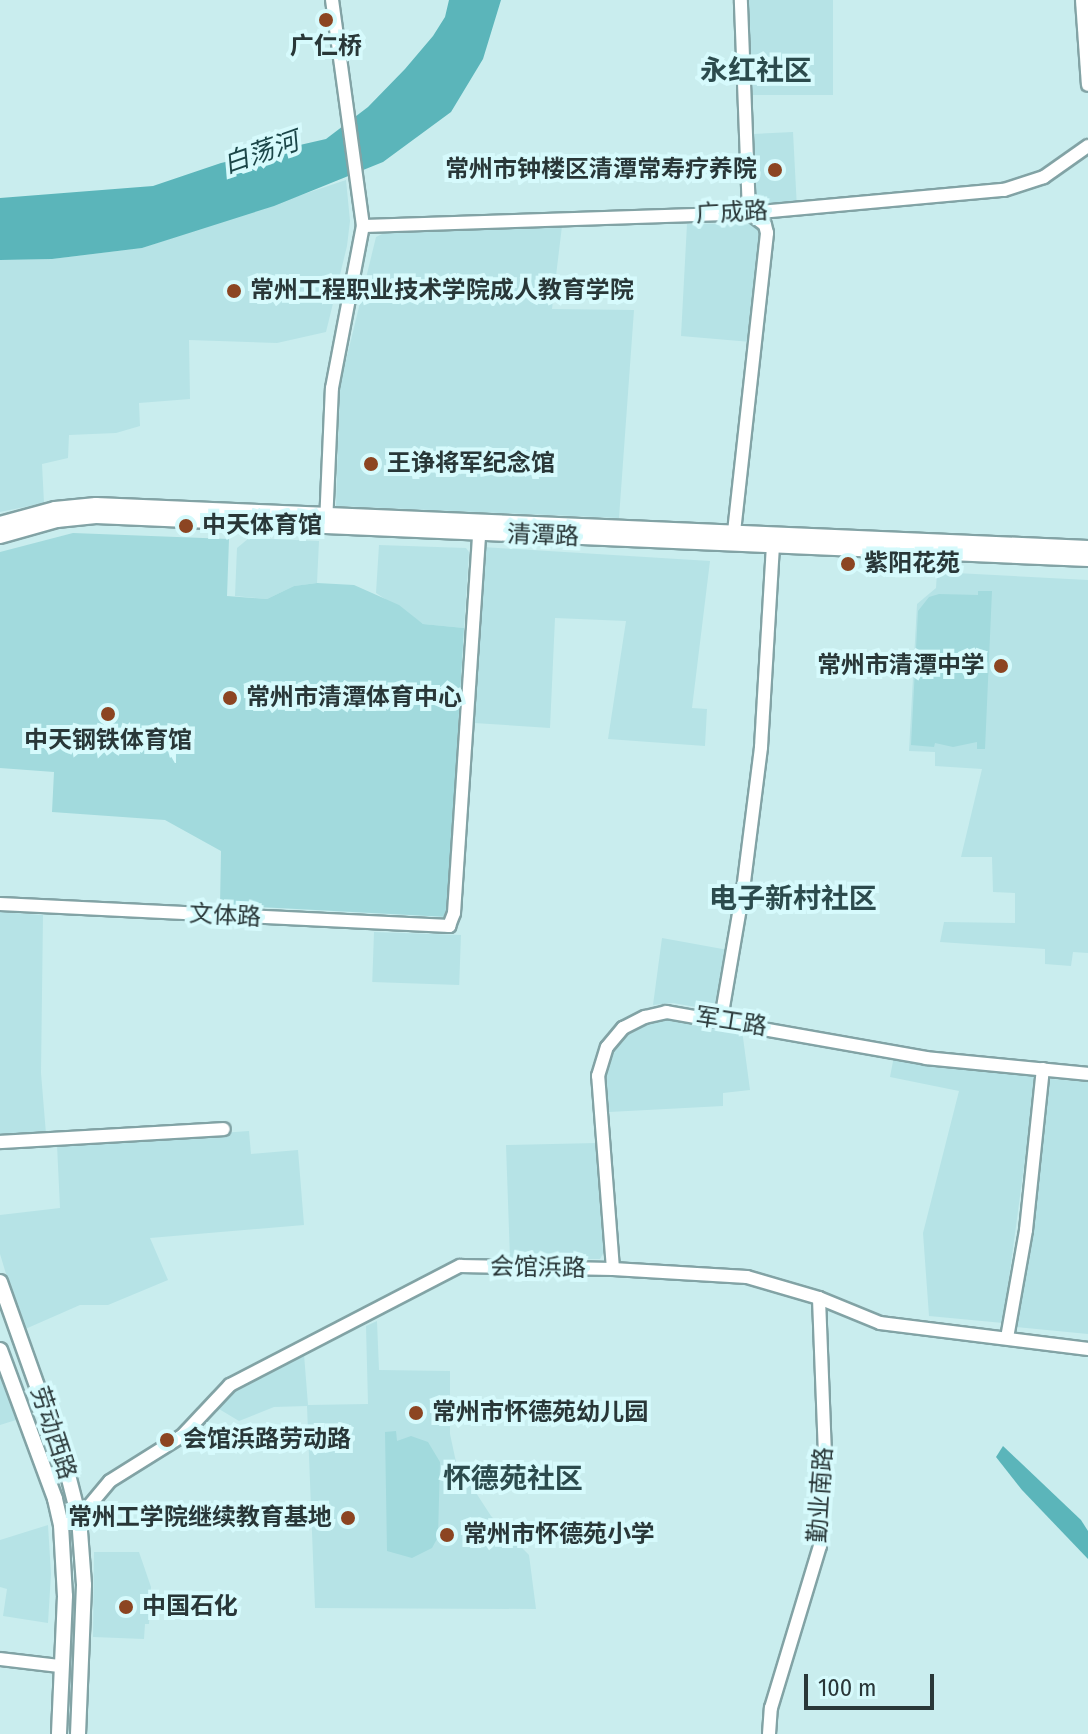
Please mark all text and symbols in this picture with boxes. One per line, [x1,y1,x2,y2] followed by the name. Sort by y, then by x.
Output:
[317,11,335,29] marker: 广仁桥
[290,33,362,61] place label: 广仁桥
[700,54,812,88] district label: 永红社区
[219,126,303,180] water label: 白荡河
[445,156,757,184] place label: 常州市钟楼区清潭常寿疗养院
[764,159,786,181] marker: 常州市钟楼区清潭常寿疗养院
[695,197,769,229] street label: 广成路
[250,277,634,305] place label: 常州工程职业技术学院成人教育学院
[225,282,243,300] marker: 常州工程职业技术学院成人教育学院
[387,450,555,478] place label: 王诤将军纪念馆
[362,455,380,473] marker: 王诤将军纪念馆
[202,512,322,540] place label: 中天体育馆
[177,517,195,535] marker: 中天体育馆
[507,520,579,552] street label: 清潭路
[864,550,960,578] place label: 紫阳花苑
[839,555,857,573] marker: 紫阳花苑
[817,652,985,680] place label: 常州市清潭中学
[992,657,1010,675] marker: 常州市清潭中学
[246,684,462,712] place label: 常州市清潭体育中心
[221,689,239,707] marker: 常州市清潭体育中心
[99,705,117,723] marker: 中天钢铁体育馆
[24,727,192,755] place label: 中天钢铁体育馆
[709,882,877,916] district label: 电子新村社区
[188,900,262,932] street label: 文体路
[693,1002,769,1042] street label: 军工路
[490,1253,586,1283] street label: 会馆浜路
[24,1383,82,1483] street label: 劳动西路
[432,1399,648,1427] place label: 常州市怀德苑幼儿园
[407,1404,425,1422] marker: 常州市怀德苑幼儿园
[183,1426,351,1454] place label: 会馆浜路劳动路
[158,1431,176,1449] marker: 会馆浜路劳动路
[803,1446,839,1544] street label: 勤业南路
[443,1462,583,1496] district label: 怀德苑社区
[68,1504,332,1532] place label: 常州工学院继续教育基地
[339,1509,357,1527] marker: 常州工学院继续教育基地
[463,1521,655,1549] place label: 常州市怀德苑小学
[438,1526,456,1544] marker: 常州市怀德苑小学
[142,1593,238,1621] place label: 中国石化
[117,1598,135,1616] marker: 中国石化
[808,1658,938,1708] scale bar
[818,1674,876,1702] text: 100 m

